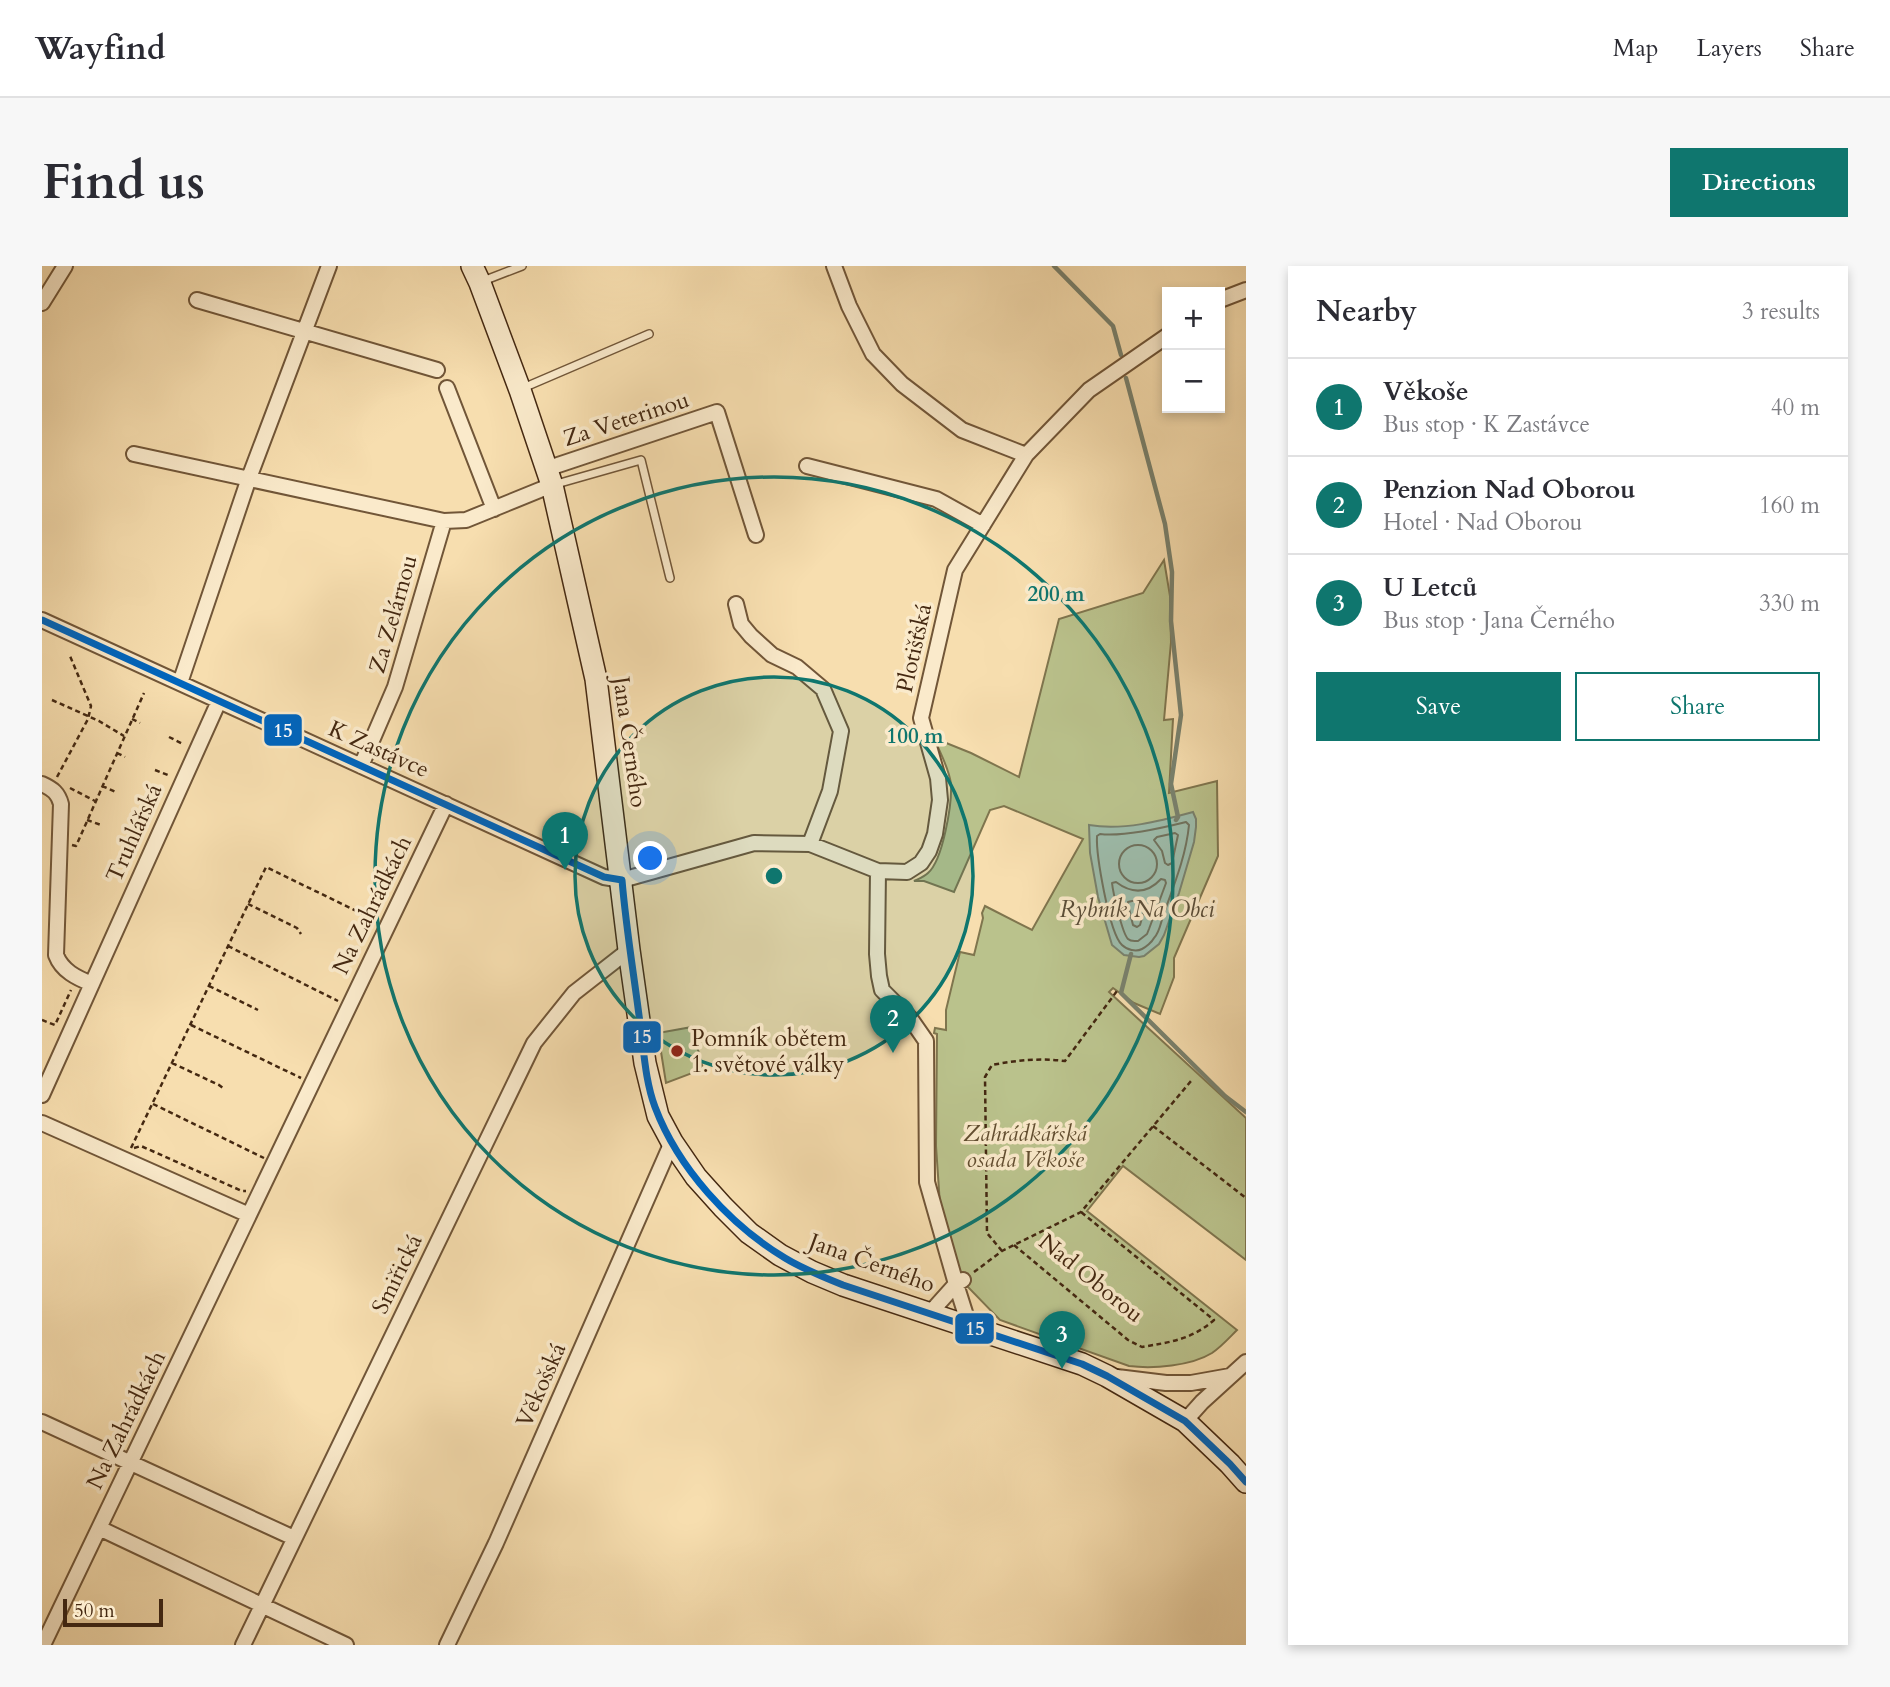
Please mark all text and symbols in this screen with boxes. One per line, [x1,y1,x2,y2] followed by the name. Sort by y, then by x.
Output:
[35,26,166,71] text: Wayfind
[1613,32,1659,65] text: Map
[1697,32,1762,65] text: Layers
[1800,32,1855,65] text: Share
[1670,148,1848,217] button: Directions
[42,149,205,216] text: Find us
[1162,287,1225,413] map controls
[1162,287,1225,350] button: +
[1316,291,1417,332] text: Nearby
[1742,296,1820,327] text: 3 results
[1162,350,1225,413] button: −
[1383,374,1469,409] text: Věkoše
[559,384,693,454] street label: Za Veterinou
[1333,392,1345,423] text: 1
[1771,392,1820,423] text: 40 m
[1383,409,1590,440] text: Bus stop · K Zastávce
[1383,472,1635,507] text: Penzion Nad Oborou
[1333,490,1345,521] text: 2
[1759,490,1820,521] text: 160 m
[1383,507,1583,538] text: Hotel · Nad Oborou
[361,551,425,677] street label: Za Zelárnou
[1383,570,1478,605] text: U Letců
[1027,580,1085,609] text: 200 m
[1333,588,1345,619] text: 3
[1759,588,1820,619] text: 330 m
[889,600,939,696] street label: Plotišťská
[1383,605,1615,636] text: Bus stop · Jana Černého
[605,671,656,809] street label: Jana Černého
[1316,672,1561,741] button: Save
[1575,672,1820,741] button: Share
[263,713,303,747] line badge: 15
[324,713,434,785] street label: K Zastávce
[273,718,293,744] text: 15
[886,722,944,751] text: 100 m
[99,779,169,887] street label: Truhlářská
[542,812,588,870] pin: 1
[325,830,419,979] street label: Na Zahrádkách
[633,841,667,875] your location
[762,864,786,888] centre of rings
[1059,893,1215,926] water label: Rybník Na Obci
[870,995,916,1053] pin: 2
[622,1020,662,1054] line badge: 15
[691,1023,847,1080] place label: Pomník obětem 1. světové války
[632,1024,652,1050] text: 15
[669,1043,685,1059] marker: Pomník obětem 1. světové války
[963,1118,1088,1175] park label: Zahrádkářská osada Věkoše
[802,1224,940,1300] street label: Jana Černého
[1032,1226,1150,1330] street label: Nad Oborou
[364,1229,430,1319] street label: Smiřická
[1039,1311,1085,1369] pin: 3
[954,1312,995,1345] line badge: 15
[965,1316,985,1342] text: 15
[509,1338,573,1432] street label: Věkošská
[79,1345,173,1494] street label: Na Zahrádkách
[63,1596,163,1628] scale bar
[74,1598,115,1624] text: 50 m

